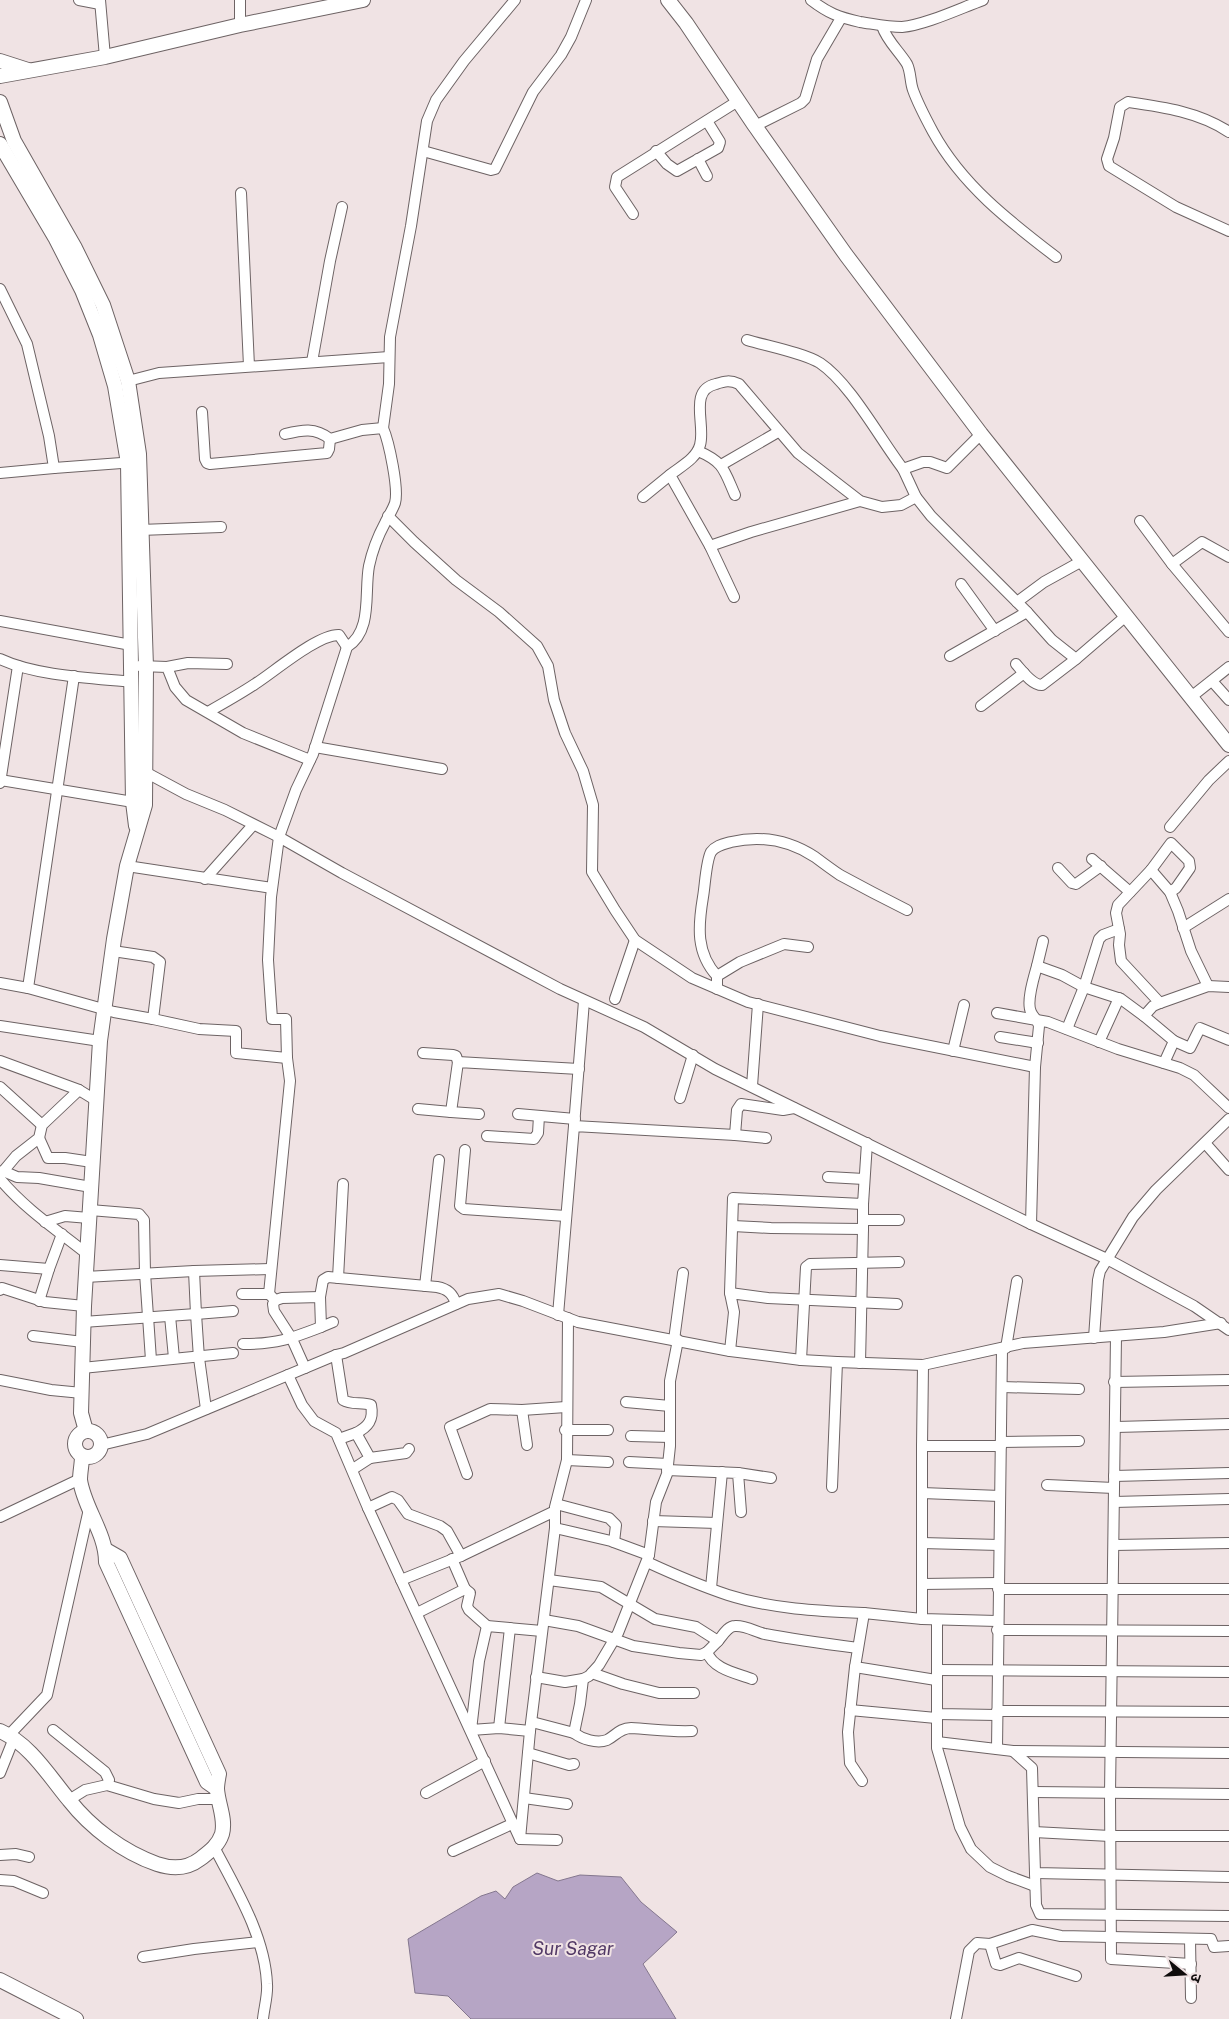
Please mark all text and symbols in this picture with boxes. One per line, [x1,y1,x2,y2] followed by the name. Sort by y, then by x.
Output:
[532,1938,614,1959] water label: Sur Sagar
[1159,1949,1209,1999] north arrow
[1187,1972,1205,1985] text: उ

